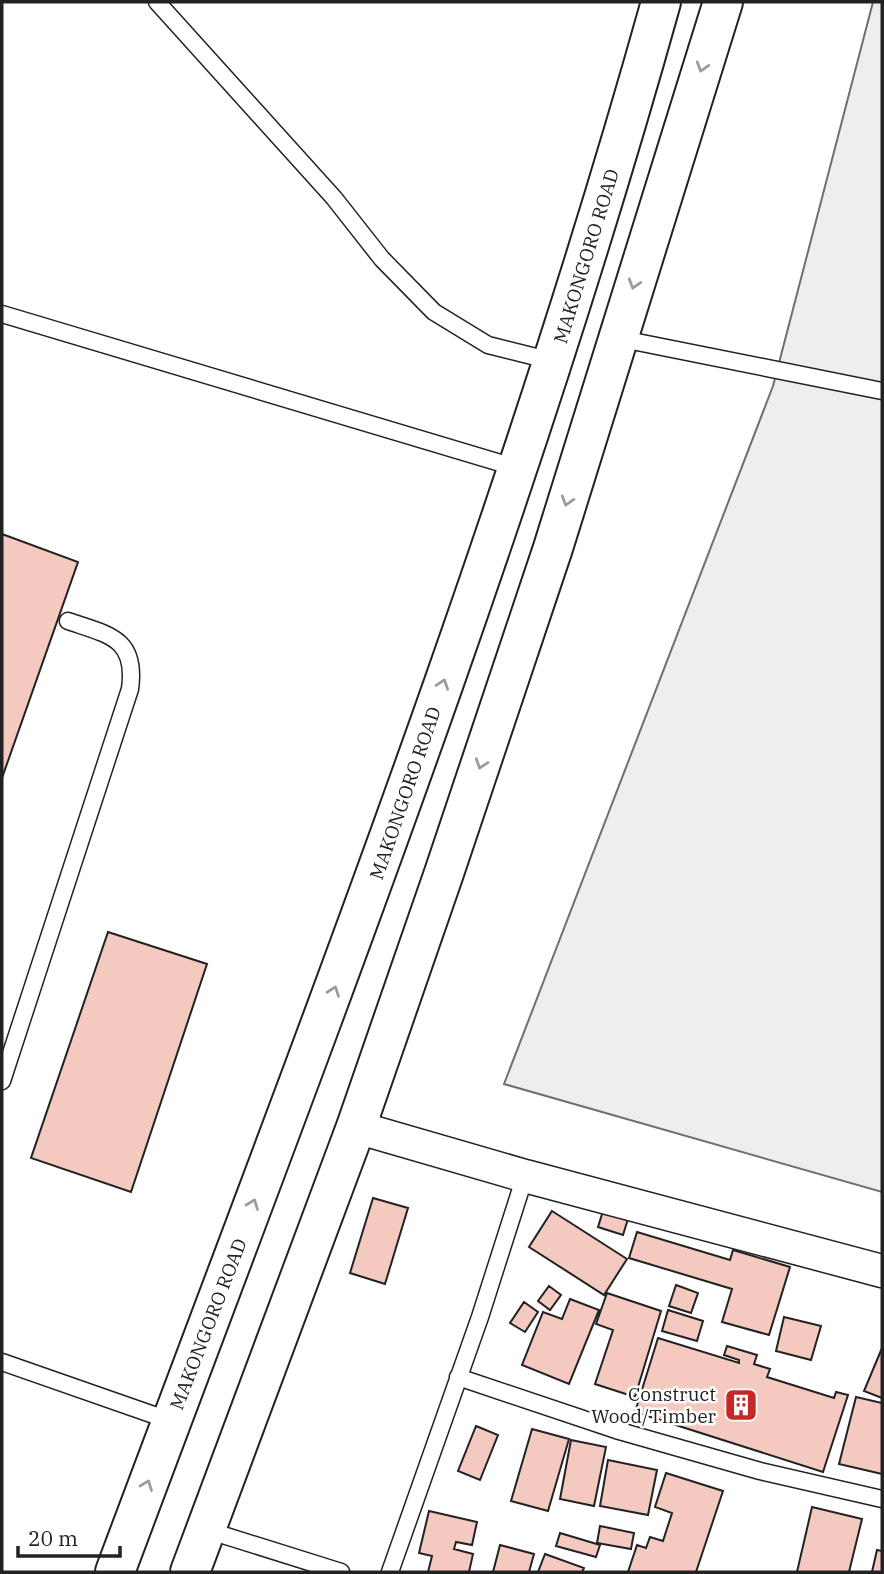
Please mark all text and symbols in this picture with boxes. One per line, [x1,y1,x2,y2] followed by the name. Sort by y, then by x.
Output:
[696,60,710,73] one-way arrow
[548,166,624,346] street label: MAKONGORO ROAD
[628,277,642,290] one-way arrow
[561,495,575,507] one-way arrow
[435,679,449,691] one-way arrow
[364,703,446,883] street label: MAKONGORO ROAD
[475,757,489,770] one-way arrow
[325,985,339,997] one-way arrow
[245,1198,259,1210] one-way arrow
[164,1235,252,1413] street label: MAKONGORO ROAD
[591,1382,717,1428] place label: Construct Wood/Timber
[722,1386,760,1424] building icon: Construct Wood/Timber
[139,1480,153,1492] one-way arrow
[18,1514,119,1558] scale bar
[28,1524,78,1552] text: 20 m

